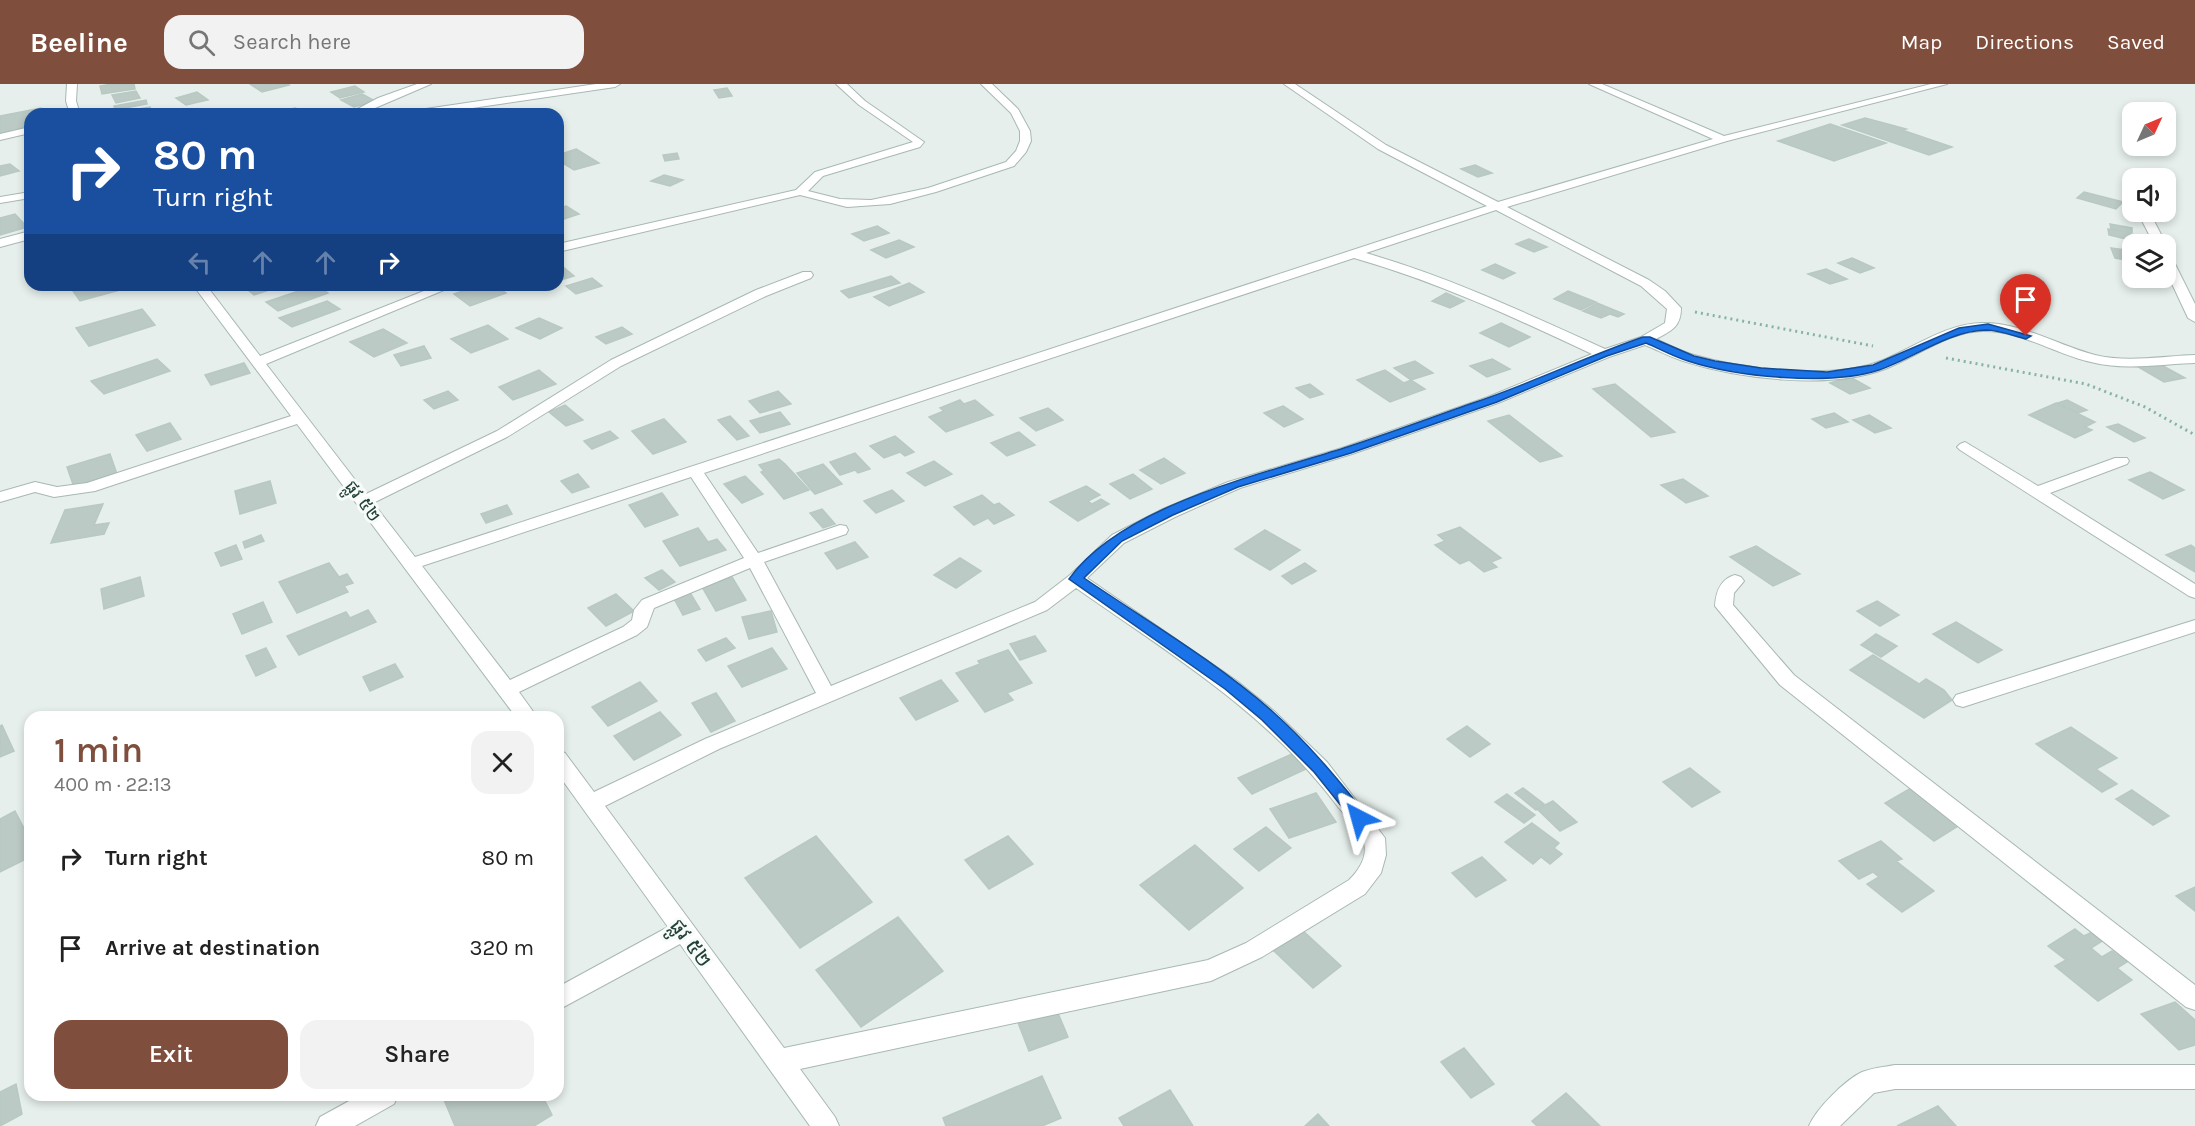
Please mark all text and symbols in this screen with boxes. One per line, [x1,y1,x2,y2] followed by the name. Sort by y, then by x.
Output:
[164,15,584,69] search box
[30,26,128,59] text: Beeline
[185,26,218,59] icon: search
[233,29,351,55] text: Search here
[1901,30,1942,54] text: Map
[1975,30,2074,54] text: Directions
[2107,30,2165,54] text: Saved
[2122,102,2176,156] north arrow
[2122,102,2176,288] map controls
[153,130,257,180] text: 80 m
[54,132,132,210] icon: right
[2122,168,2176,222] button: sound
[153,181,273,213] text: Turn right
[2122,234,2176,288] button: layers
[183,246,216,279] icon: left
[246,246,279,279] icon: ahead
[309,246,342,279] icon: ahead
[372,246,405,279] icon: right
[2000,274,2051,336] pin
[2009,283,2042,316] icon: arrive
[336,476,386,529] street label: ផ្លូវ ៥២
[54,729,143,771] text: 1 min
[471,731,534,794] button: close
[54,773,172,796] text: 400 m · 22:13
[1327,786,1391,850] position arrow
[54,842,87,875] icon: right
[105,845,208,871] text: Turn right
[482,845,534,871] text: 80 m
[659,914,717,976] street label: ផ្លូវ ៥២
[54,932,87,965] icon: arrive
[105,935,320,961] text: Arrive at destination
[469,935,534,961] text: 320 m
[54,1020,288,1089] button: Exit
[300,1020,534,1089] button: Share

